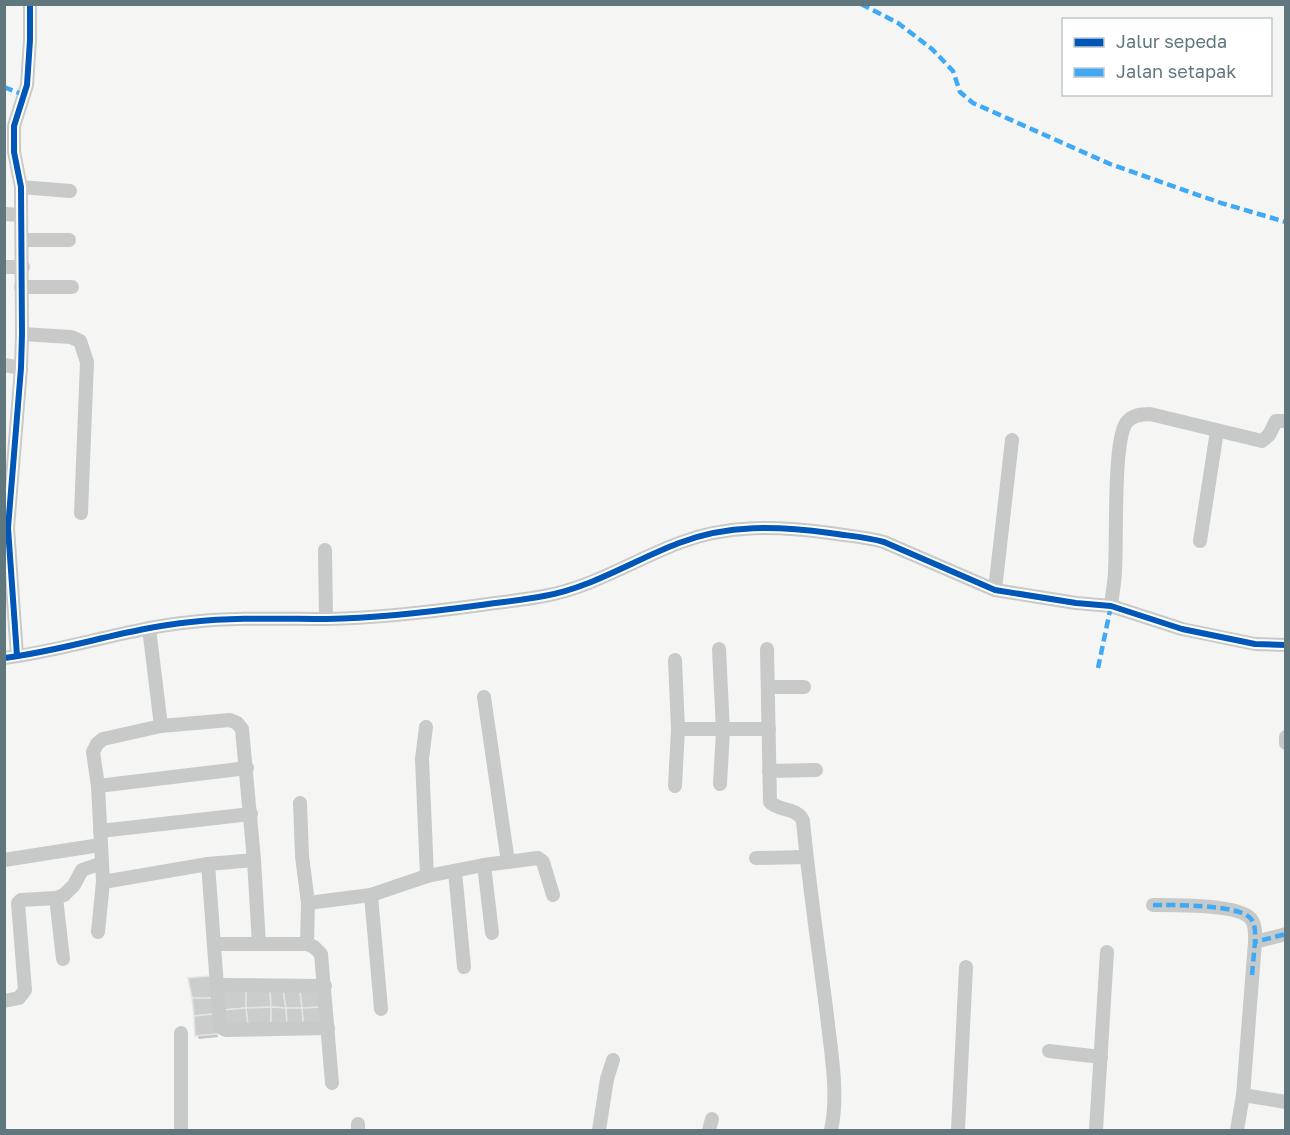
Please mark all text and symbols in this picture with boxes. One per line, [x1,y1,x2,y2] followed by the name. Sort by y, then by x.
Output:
[1062,18,1272,96] legend
[1116,30,1227,52] text: Jalur sepeda
[1116,60,1236,82] text: Jalan setapak

